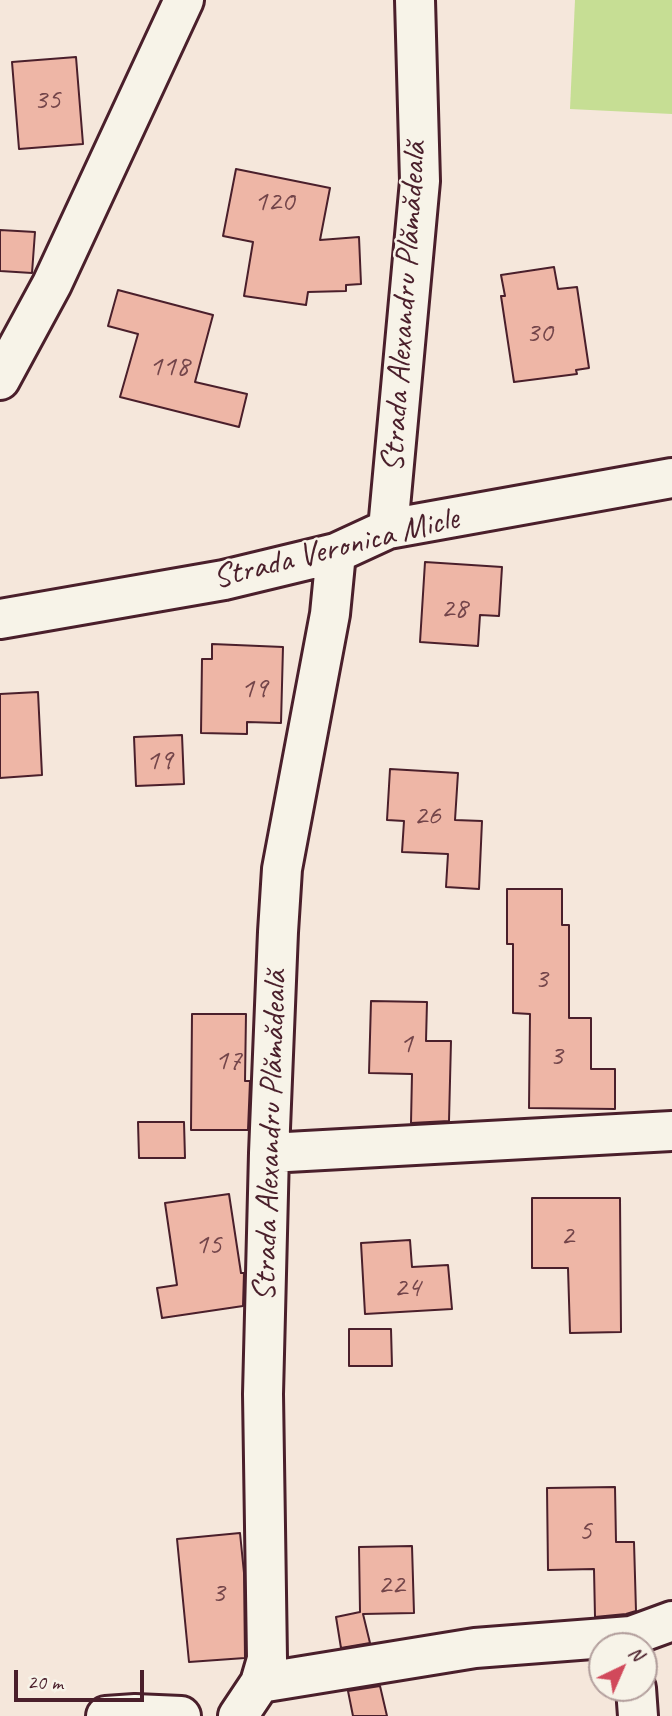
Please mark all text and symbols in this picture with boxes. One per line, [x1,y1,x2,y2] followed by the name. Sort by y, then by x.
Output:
[34,82,60,118] house number: 35
[374,141,436,473] street label: Strada Alexandru Plămădeală
[254,184,294,220] house number: 120
[526,315,552,351] house number: 30
[149,349,189,385] house number: 118
[209,499,463,599] street label: Strada Veronica Micle
[441,591,467,627] house number: 28
[241,671,267,707] house number: 19
[146,743,172,779] house number: 19
[414,798,440,834] house number: 26
[534,961,548,997] house number: 3
[245,970,297,1302] street label: Strada Alexandru Plămădeală
[399,1026,413,1062] house number: 1
[549,1038,563,1074] house number: 3
[215,1043,241,1079] house number: 17
[560,1218,574,1254] house number: 2
[195,1227,221,1263] house number: 15
[394,1270,420,1306] house number: 24
[578,1513,592,1549] house number: 5
[378,1567,404,1603] house number: 22
[211,1575,225,1611] house number: 3
[588,1632,658,1702] north arrow
[624,1641,649,1666] text: N
[18,1656,147,1700] scale bar
[27,1669,63,1695] text: 20 m

